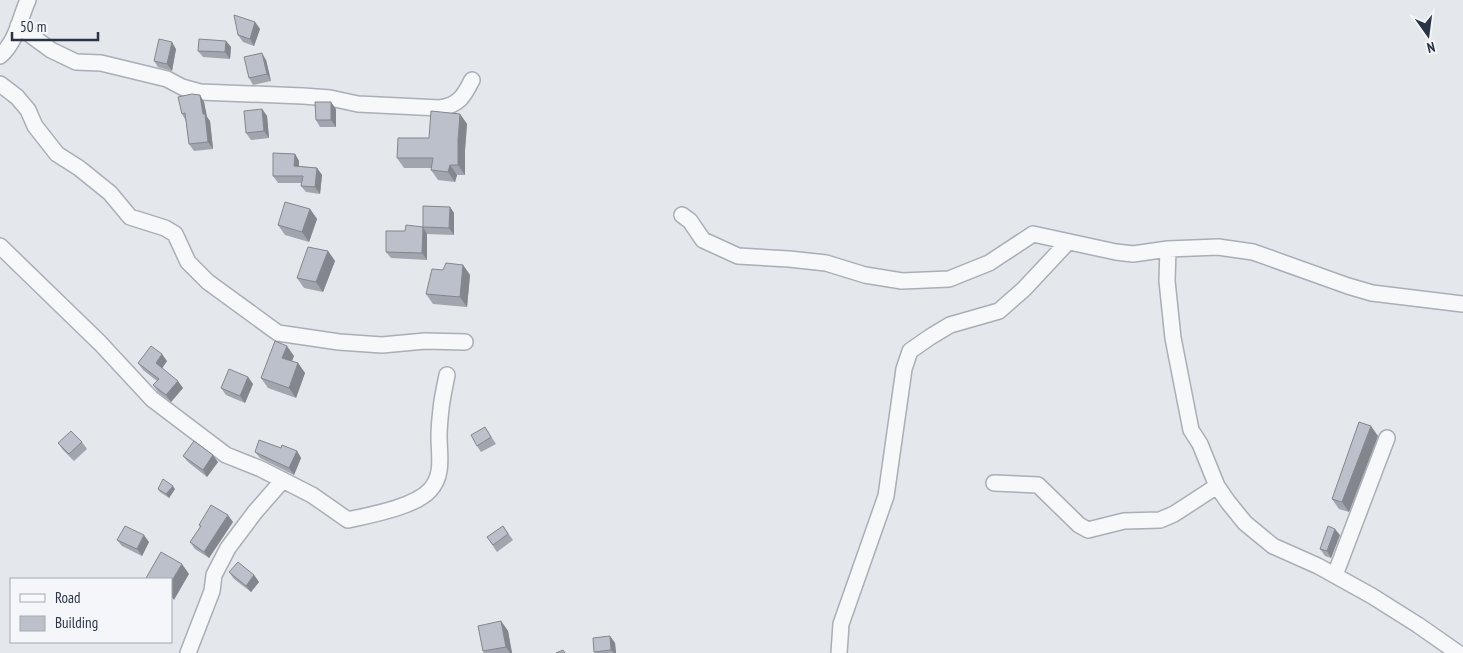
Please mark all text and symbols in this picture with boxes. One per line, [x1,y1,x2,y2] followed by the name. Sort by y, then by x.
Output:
[12,10,99,42] scale bar
[1403,10,1453,60] north arrow
[20,17,46,36] text: 50 m
[1425,38,1437,57] text: N
[10,578,172,643] legend
[55,588,81,607] text: Road
[55,613,98,632] text: Building

